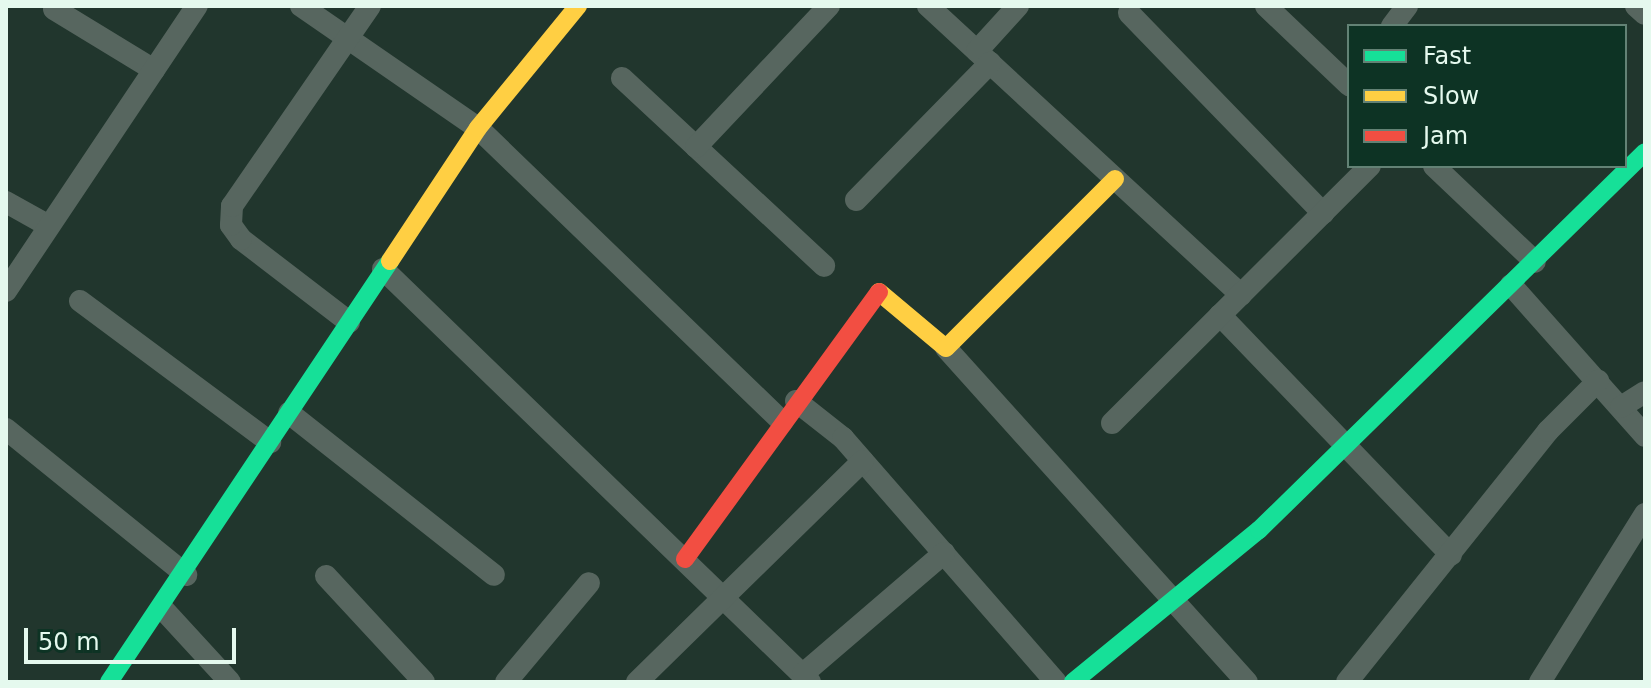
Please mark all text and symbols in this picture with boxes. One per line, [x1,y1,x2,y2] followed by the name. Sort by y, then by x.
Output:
[1347,24,1627,168] legend
[1423,42,1471,70] text: Fast
[1423,82,1479,110] text: Slow
[1423,122,1468,150] text: Jam
[28,612,240,662] scale bar
[38,628,100,656] text: 50 m

